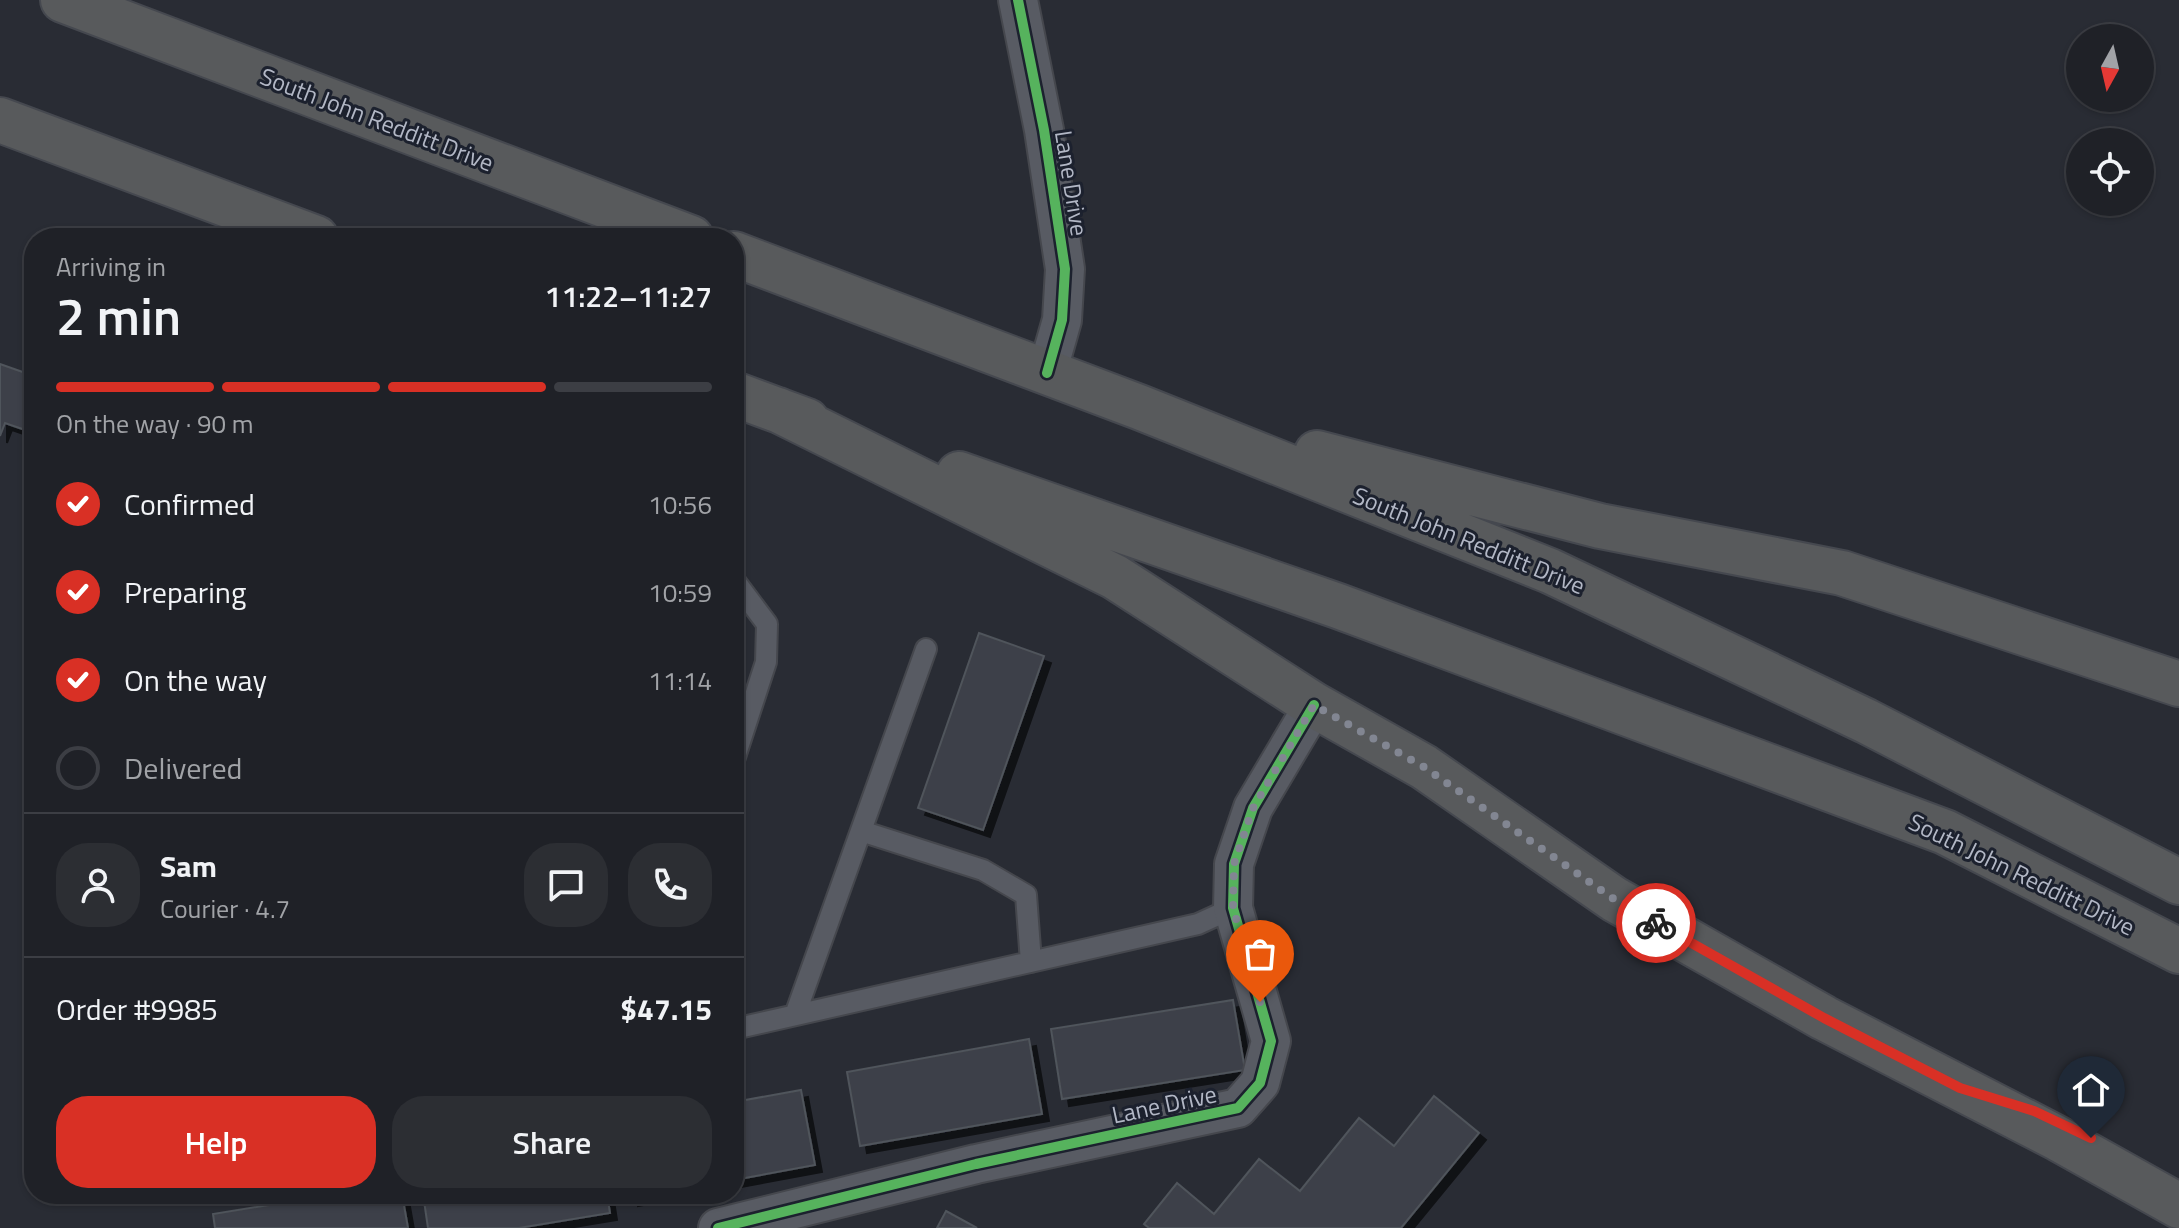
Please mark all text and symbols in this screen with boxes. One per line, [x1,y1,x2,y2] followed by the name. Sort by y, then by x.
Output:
[2066,24,2154,112] north arrow
[2066,24,2154,216] map controls
[255,58,499,180] street label: South John Redditt Drive
[1046,128,1098,238] street label: Lane Drive
[2066,128,2154,216] button: locate
[56,247,166,286] text: Arriving in
[545,273,712,319] text: 11:22–11:27
[56,276,181,355] text: 2 min
[56,404,254,443] text: On the way · 90 m
[1348,477,1590,603] street label: South John Redditt Drive
[124,481,255,527] text: Confirmed
[56,482,100,526] icon: check
[648,485,712,524] text: 10:56
[124,569,246,615] text: Preparing
[56,570,100,614] icon: check
[648,573,712,612] text: 10:59
[124,657,267,703] text: On the way
[56,658,100,702] icon: check
[648,661,712,700] text: 11:14
[124,745,242,791] text: Delivered
[1903,804,2141,944] street label: South John Redditt Drive
[56,843,140,927] button: person
[160,843,217,889] text: Sam
[524,843,608,927] button: chat
[628,843,712,927] button: phone
[1616,883,1696,963] courier
[160,889,290,928] text: Courier · 4.7
[1634,901,1678,945] icon: bike
[1226,920,1294,1002] pin
[1238,932,1282,976] icon: bag
[56,986,218,1032] text: Order #9985
[620,986,712,1032] text: $47.15
[2057,1056,2125,1138] pin
[2069,1068,2113,1112] icon: home
[1108,1075,1220,1133] street label: Lane Drive
[56,1096,376,1188] button: Help
[392,1096,712,1188] button: Share

